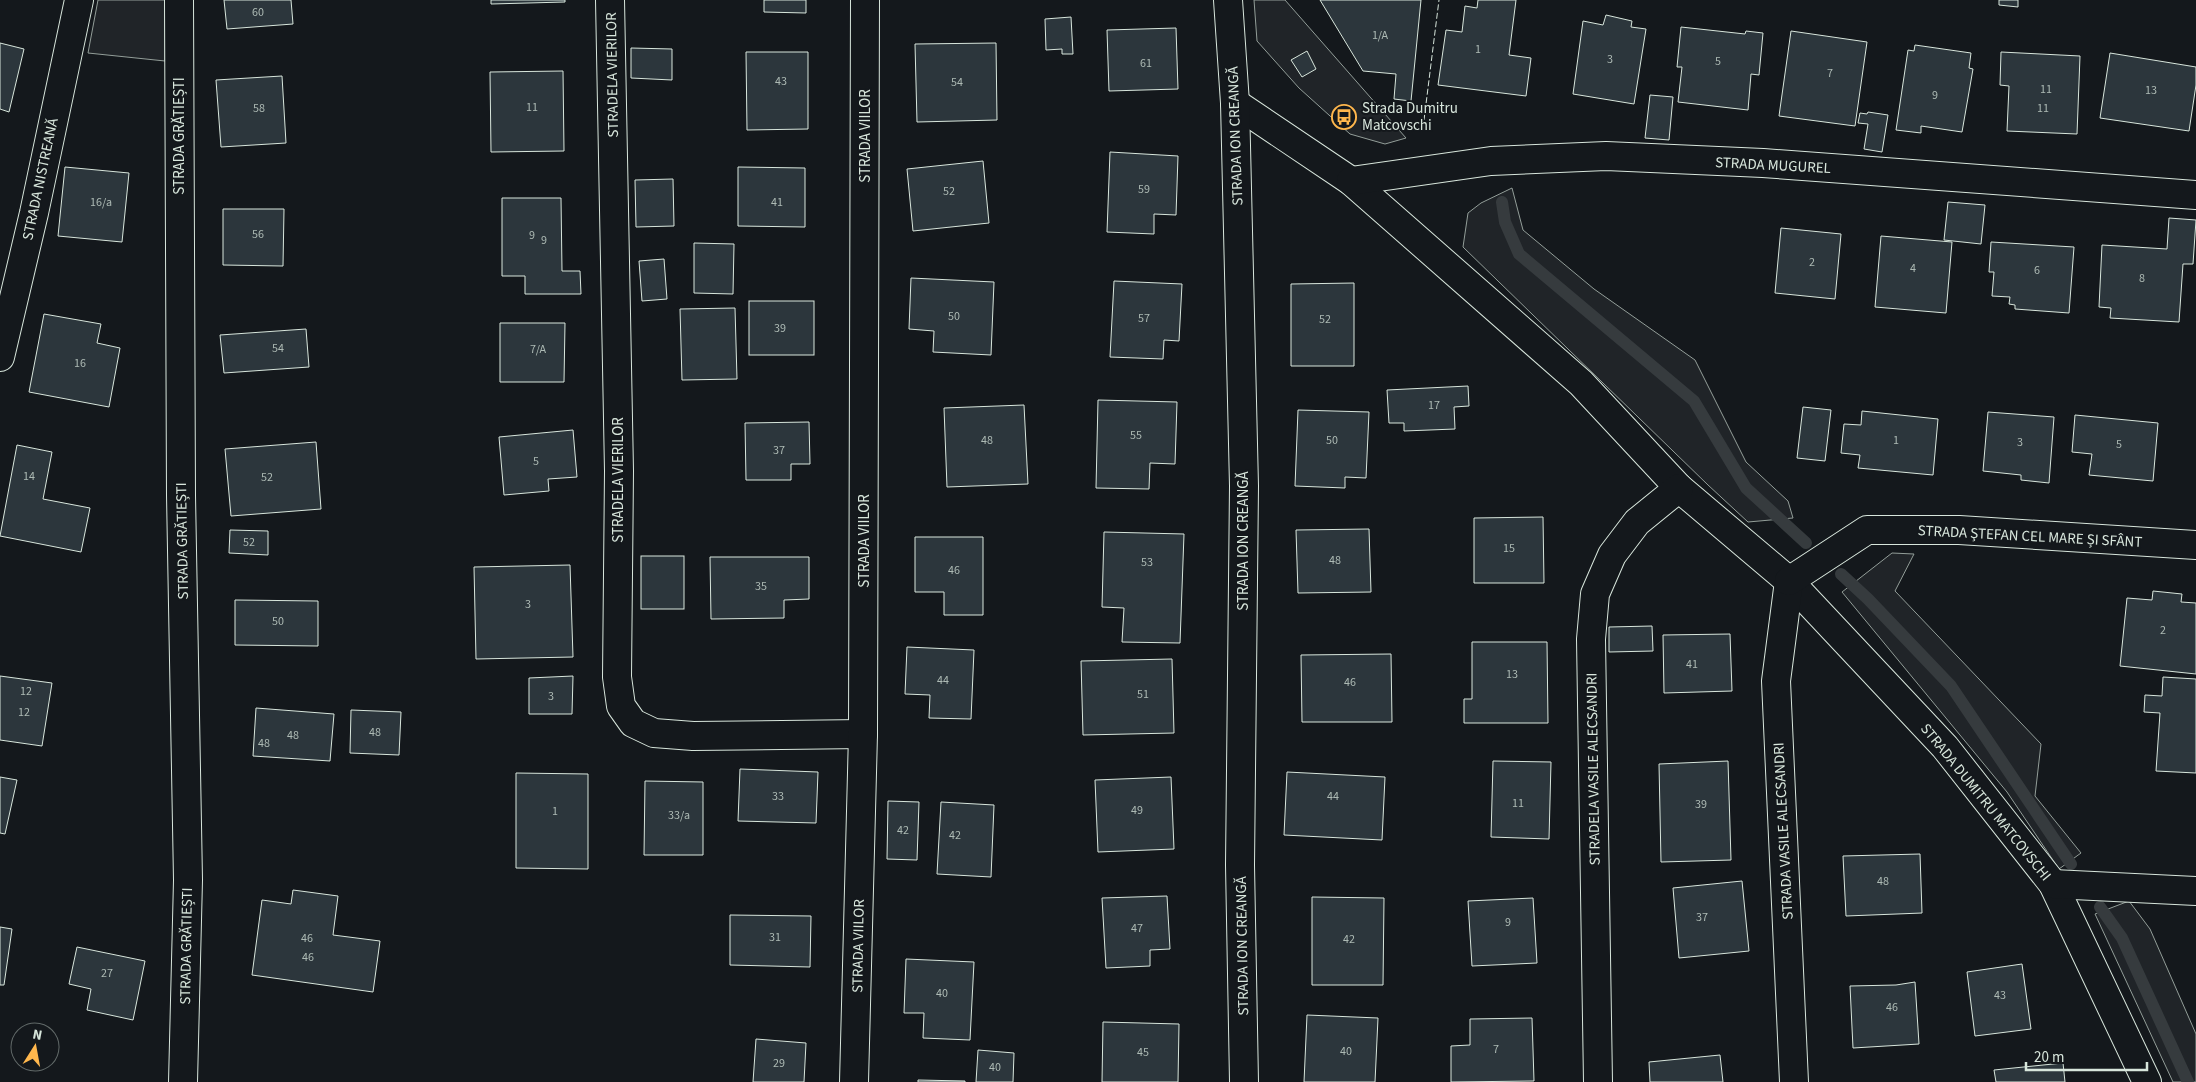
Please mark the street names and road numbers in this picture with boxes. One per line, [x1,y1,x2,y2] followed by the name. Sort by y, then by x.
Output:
[601,12,624,138] street label: STRADELA VIERILOR
[1223,65,1248,206] street label: STRADA ION CREANGĂ
[169,77,190,195] street label: STRADA GRĂTIEȘTI
[855,89,876,183] street label: STRADA VIILOR
[17,115,64,242] street label: STRADA NISTREANĂ
[1715,152,1831,179] street label: STRADA MUGUREL
[608,417,629,543] street label: STRADELA VIERILOR
[1233,470,1254,611] street label: STRADA ION CREANGĂ
[171,482,194,600] street label: STRADA GRĂTIEȘTI
[854,494,875,588] street label: STRADA VIILOR
[1917,520,2143,553] street label: STRADA ŞTEFAN CEL MARE ȘI SFÂNT
[1581,672,1606,866] street label: STRADELA VASILE ALECSANDRI
[1915,719,2056,886] street label: STRADA DUMITRU MATCOVSCHI
[1768,742,1799,920] street label: STRADA VASILE ALECSANDRI
[1231,875,1254,1016] street label: STRADA ION CREANGĂ
[175,887,198,1005] street label: STRADA GRĂTIEȘTI
[847,899,870,993] street label: STRADA VIILOR

